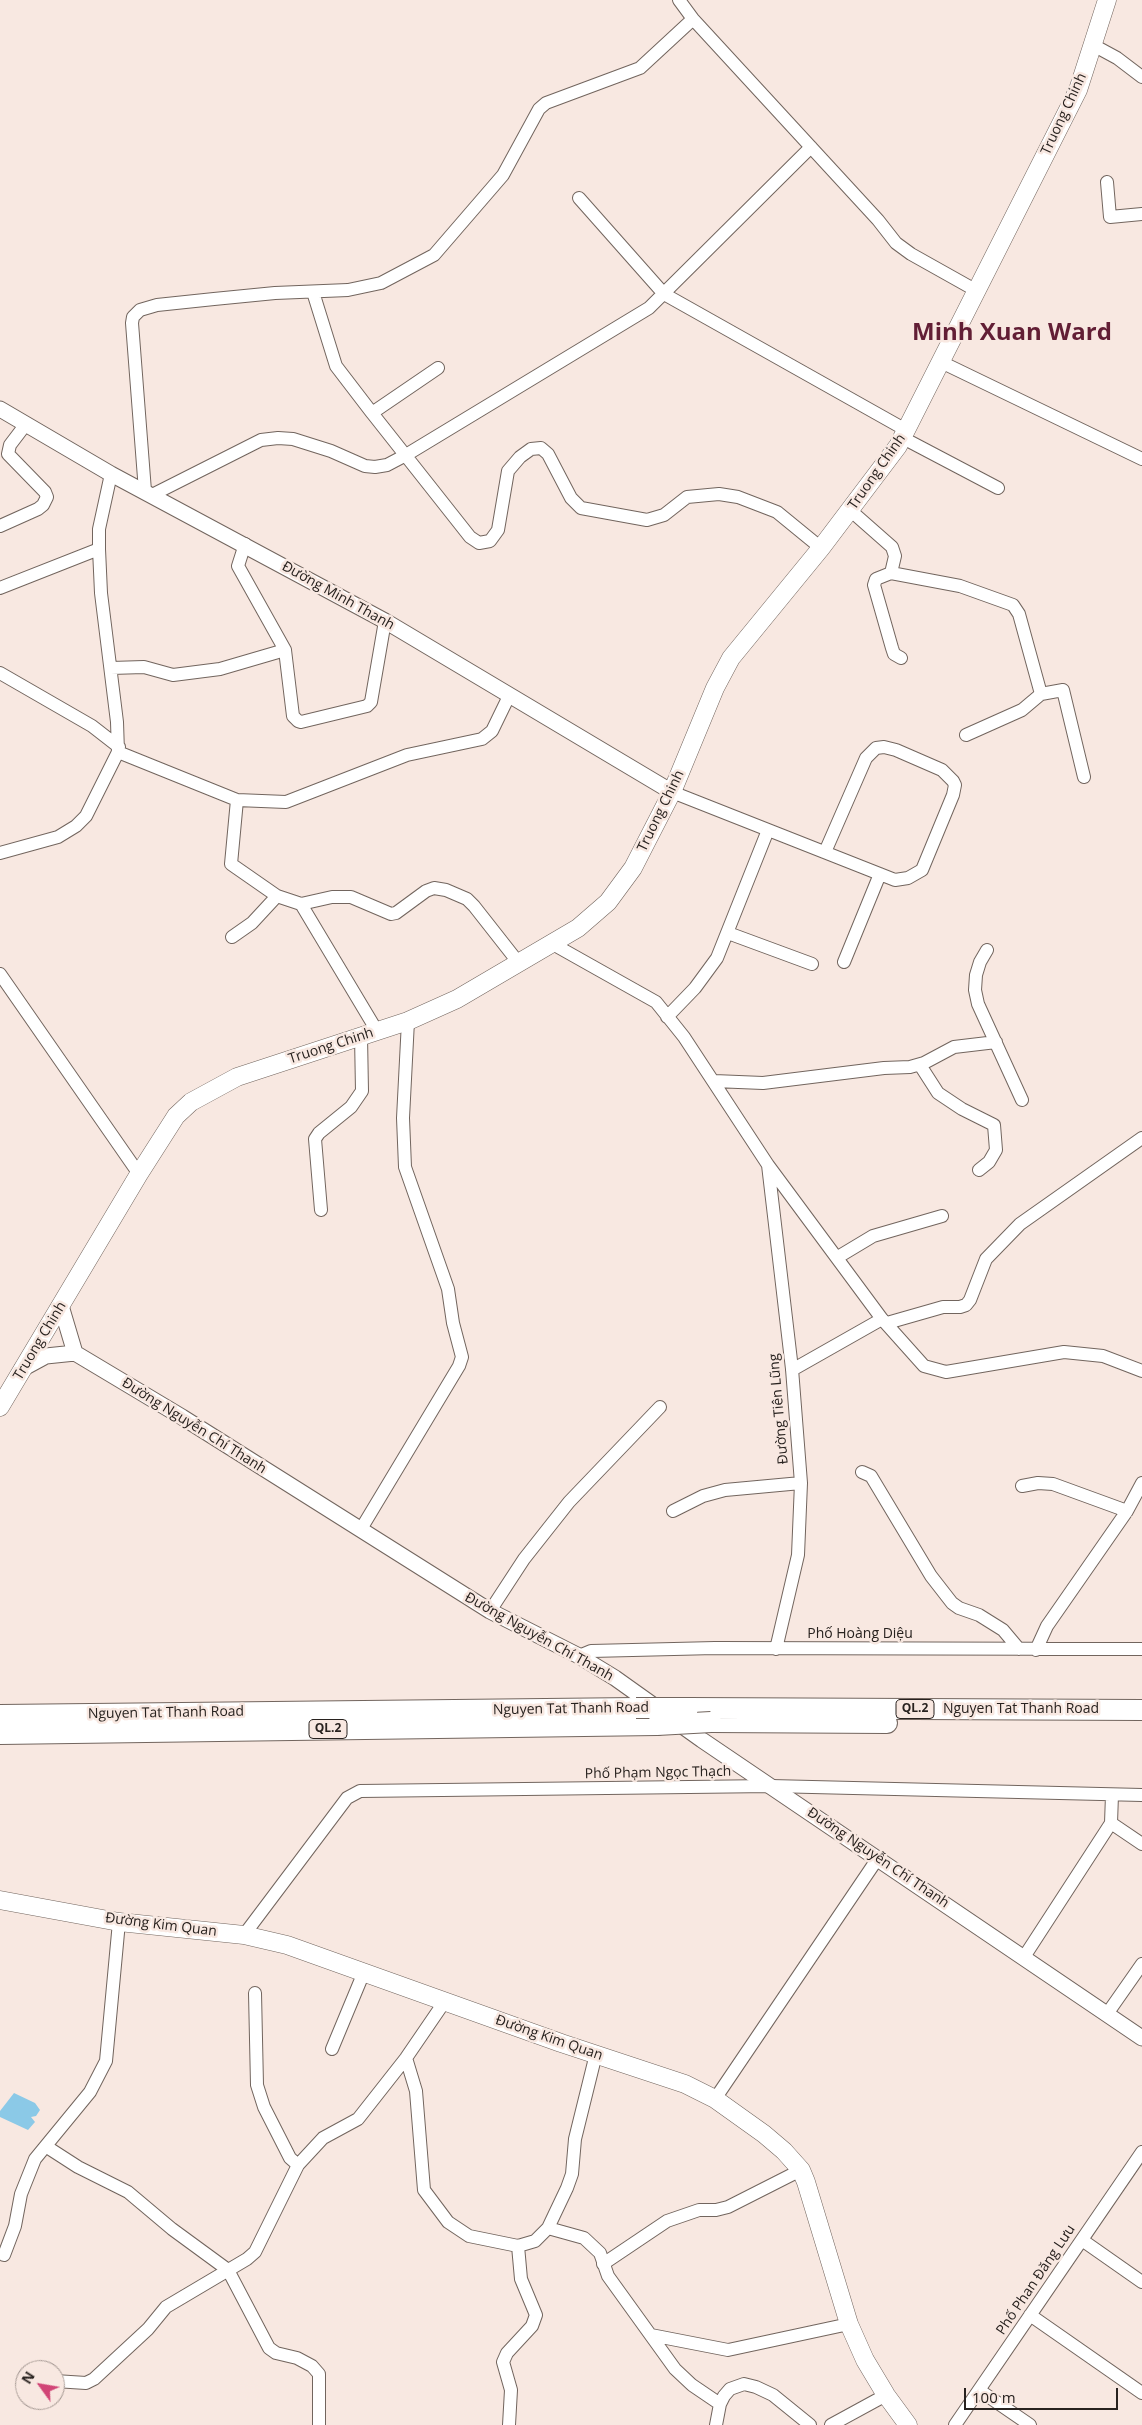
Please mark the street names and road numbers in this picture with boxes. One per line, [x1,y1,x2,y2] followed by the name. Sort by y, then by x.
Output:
[1038,70,1090,158] street label: Truong Chinh
[845,431,909,513] street label: Truong Chinh
[279,558,397,634] street label: Đường Minh Thanh
[634,768,688,854] street label: Truong Chinh
[286,1024,376,1068] street label: Truong Chinh
[10,1299,70,1383] street label: Truong Chinh
[766,1353,792,1465] street label: Đường Tiên Lũng
[119,1375,269,1477] street label: Đường Nguyễn Chí Thanh
[462,1589,616,1685] street label: Đường Nguyễn Chí Thanh
[807,1626,913,1642] street label: Phố Hoàng Diệu
[493,1699,649,1719] street label: Nguyen Tat Thanh Road
[896,1700,934,1718] road number: QL.2
[943,1701,1099,1717] street label: Nguyen Tat Thanh Road
[88,1703,244,1723] street label: Nguyen Tat Thanh Road
[309,1720,347,1738] road number: QL.2
[585,1763,731,1783] street label: Phố Phạm Ngọc Thạch
[804,1804,952,1912] street label: Đường Nguyễn Chí Thanh
[104,1910,218,1940] street label: Đường Kim Quan
[493,2012,605,2064] street label: Đường Kim Quan
[993,2222,1079,2338] street label: Phố Phan Đăng Lưu

